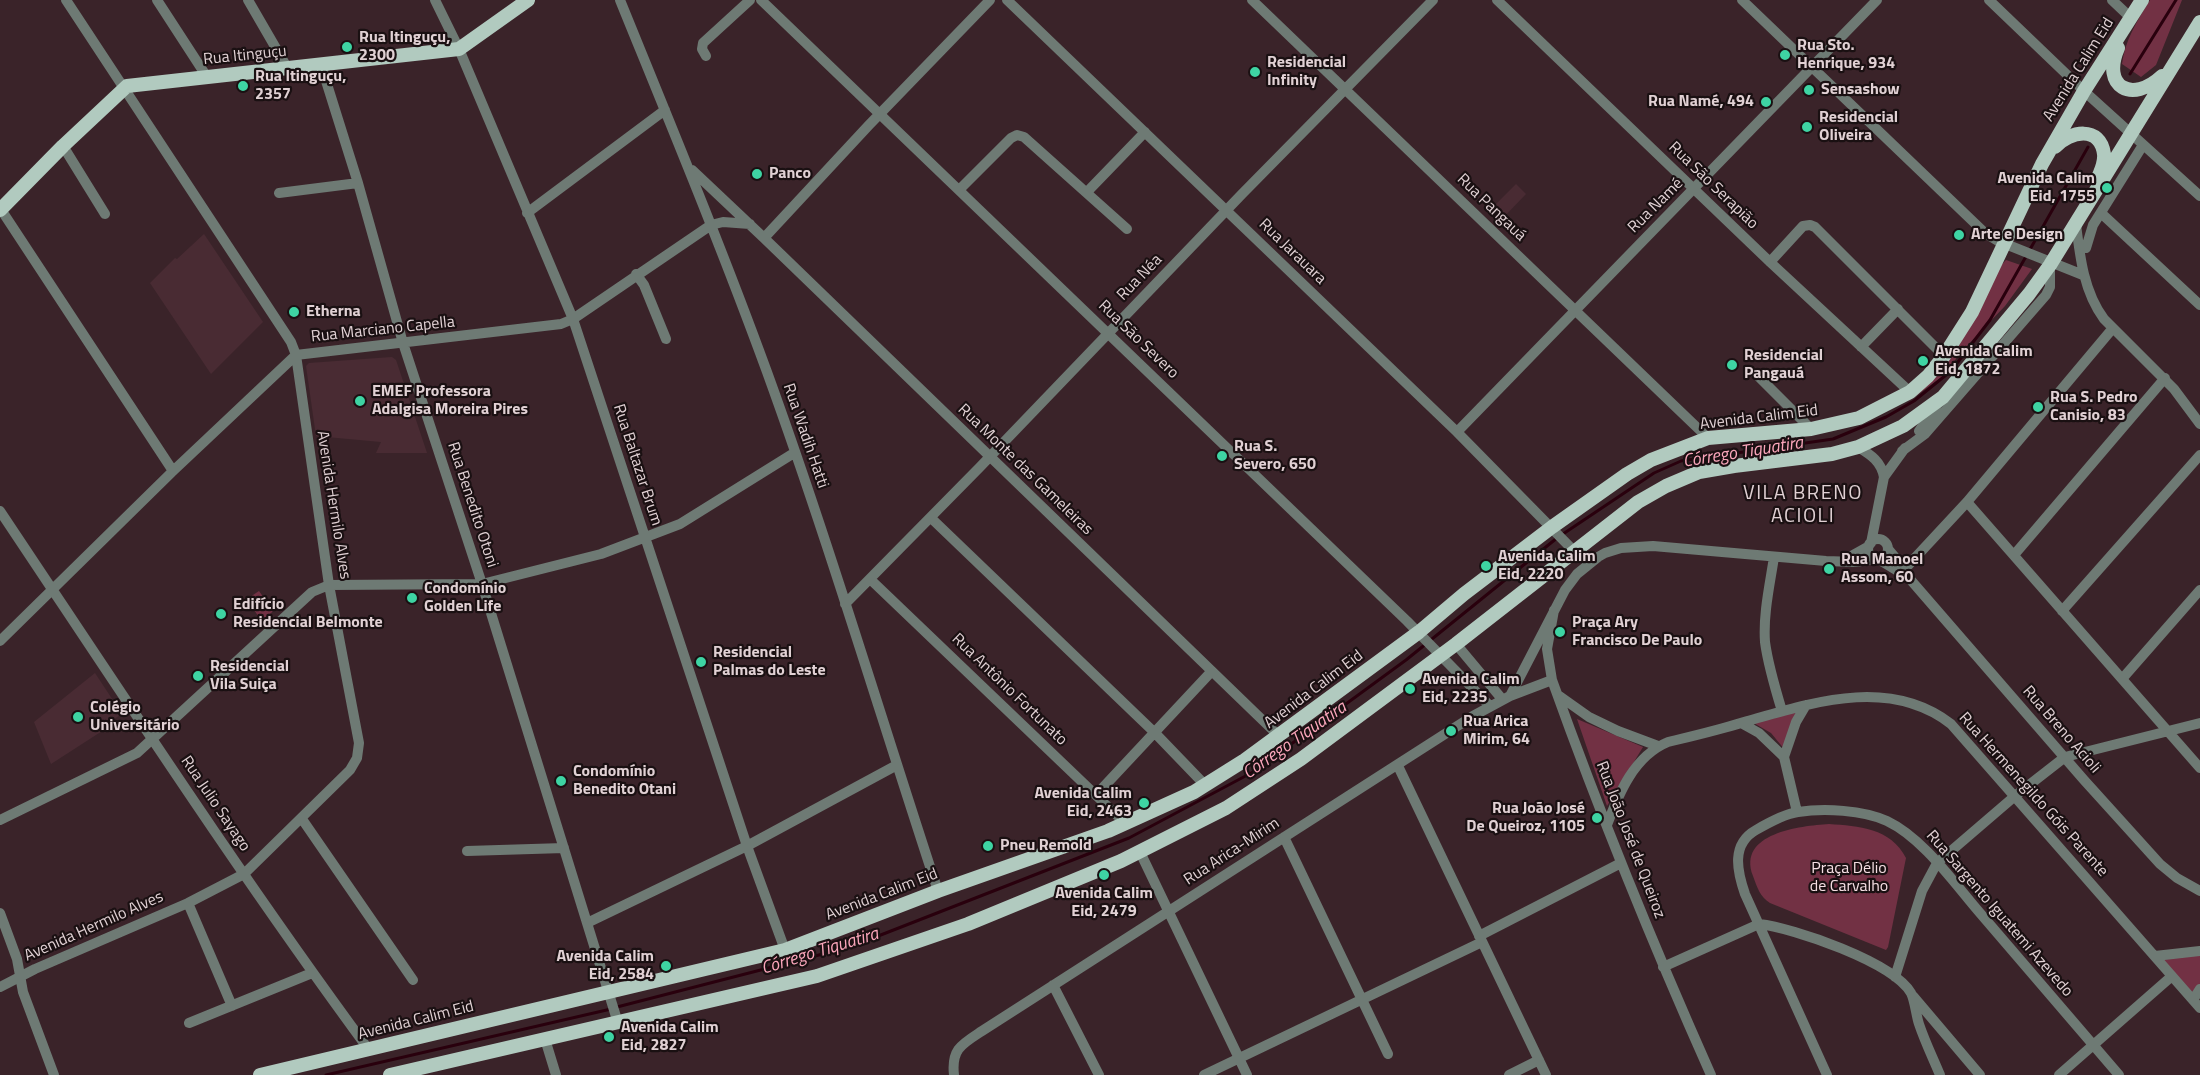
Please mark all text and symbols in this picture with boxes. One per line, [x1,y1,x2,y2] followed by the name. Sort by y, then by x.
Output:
[2039,15,2119,125] street label: Avenida Calim Eid
[359,28,450,66] place label: Rua Itinguçu, 2300
[1797,36,1895,74] place label: Rua Sto. Henrique, 934
[340,40,354,54] marker: Rua Itinguçu, 2300
[202,42,288,70] street label: Rua Itinguçu
[1778,48,1792,62] marker: Rua Sto. Henrique, 934
[1267,53,1346,91] place label: Residencial Infinity
[1248,65,1262,79] marker: Residencial Infinity
[255,67,346,105] place label: Rua Itinguçu, 2357
[236,79,250,93] marker: Rua Itinguçu, 2357
[1821,80,1900,100] place label: Sensashow
[1802,83,1816,97] marker: Sensashow
[1648,92,1754,112] place label: Rua Namé, 494
[1759,95,1773,109] marker: Rua Namé, 494
[1819,108,1898,146] place label: Residencial Oliveira
[1800,120,1814,134] marker: Residencial Oliveira
[1664,138,1762,234] street label: Rua São Serapião
[769,164,811,184] place label: Panco
[750,167,764,181] marker: Panco
[1997,169,2095,207] place label: Avenida Calim Eid, 1755
[1452,170,1530,246] street label: Rua Pangauá
[1624,174,1688,238] street label: Rua Namé
[2100,181,2114,195] marker: Avenida Calim Eid, 1755
[1254,215,1330,289] street label: Rua Jarauara
[1971,225,2063,245] place label: Arte e Design
[1952,228,1966,242] marker: Arte e Design
[1113,251,1167,305] street label: Rua Néa
[1094,297,1182,383] street label: Rua São Severo
[306,302,361,322] place label: Etherna
[287,305,301,319] marker: Etherna
[310,313,456,347] street label: Rua Marciano Capella
[1935,342,2033,380] place label: Avenida Calim Eid, 1872
[1744,346,1823,384] place label: Residencial Pangauá
[1916,354,1930,368] marker: Avenida Calim Eid, 1872
[1725,358,1739,372] marker: Residencial Pangauá
[778,381,832,491] street label: Rua Wadih Hatti
[372,382,528,420] place label: EMEF Professora Adalgisa Moreira Pires
[2050,388,2138,426] place label: Rua S. Pedro Canisio, 83
[353,394,367,408] marker: EMEF Professora Adalgisa Moreira Pires
[953,400,1097,540] street label: Rua Monte das Gameleiras
[2031,400,2045,414] marker: Rua S. Pedro Canisio, 83
[1699,401,1819,435] street label: Avenida Calim Eid
[608,402,666,528] street label: Rua Baltazar Brum
[312,429,354,581] street label: Avenida Hermilo Alves
[1681,433,1805,473] water label: Córrego Tiquatira
[1234,437,1316,475] place label: Rua S. Severo, 650
[443,440,501,570] street label: Rua Benedito Otoni
[1215,449,1229,463] marker: Rua S. Severo, 650
[1743,482,1863,529] district label: VILA BRENO ACIOLI
[1498,547,1596,585] place label: Avenida Calim Eid, 2220
[1841,550,1923,588] place label: Rua Manoel Assom, 60
[1479,559,1493,573] marker: Avenida Calim Eid, 2220
[1822,562,1836,576] marker: Rua Manoel Assom, 60
[424,579,506,617] place label: Condomínio Golden Life
[405,591,419,605] marker: Condomínio Golden Life
[233,595,383,633] place label: Edifício Residencial Belmonte
[214,607,228,621] marker: Edifício Residencial Belmonte
[1572,613,1702,651] place label: Praça Ary Francisco De Paulo
[1553,625,1567,639] marker: Praça Ary Francisco De Paulo
[947,630,1071,750] street label: Rua Antônio Fortunato
[713,643,826,681] place label: Residencial Palmas do Leste
[1261,647,1367,733] street label: Avenida Calim Eid
[694,655,708,669] marker: Residencial Palmas do Leste
[210,657,289,695] place label: Residencial Vila Suiça
[191,669,205,683] marker: Residencial Vila Suiça
[1422,670,1520,708] place label: Avenida Calim Eid, 2235
[1403,682,1417,696] marker: Avenida Calim Eid, 2235
[2018,682,2104,778] street label: Rua Breno Acioli
[1239,697,1351,785] water label: Córrego Tiquatira
[90,698,180,736] place label: Colégio Universitário
[1954,709,2112,881] street label: Rua Hermenegildo Góis Parente
[71,710,85,724] marker: Colégio Universitário
[1463,712,1530,750] place label: Rua Arica Mirim, 64
[1444,724,1458,738] marker: Rua Arica Mirim, 64
[176,753,254,855] street label: Rua Julio Sayago
[1591,759,1669,921] street label: Rua João José de Queiroz
[573,762,676,800] place label: Condomínio Benedito Otani
[554,774,568,788] marker: Condomínio Benedito Otani
[1034,784,1132,822] place label: Avenida Calim Eid, 2463
[1137,796,1151,810] marker: Avenida Calim Eid, 2463
[1466,799,1585,837] place label: Rua João José De Queiroz, 1105
[1590,811,1604,825] marker: Rua João José De Queiroz, 1105
[1181,814,1283,890] street label: Rua Arica-Mirim
[1921,827,2077,1001] street label: Rua Sargento Iguatemi Azevedo
[1000,836,1092,856] place label: Pneu Remold
[981,839,995,853] marker: Pneu Remold
[1810,859,1888,897] park label: Praça Délio de Carvalho
[823,865,941,925] street label: Avenida Calim Eid
[1097,868,1111,882] marker: Avenida Calim Eid, 2479
[1055,884,1153,922] place label: Avenida Calim Eid, 2479
[22,888,166,966] street label: Avenida Hermilo Alves
[759,924,881,980] water label: Córrego Tiquatira
[556,947,654,985] place label: Avenida Calim Eid, 2584
[659,959,673,973] marker: Avenida Calim Eid, 2584
[356,997,476,1045] street label: Avenida Calim Eid
[621,1018,719,1056] place label: Avenida Calim Eid, 2827
[602,1030,616,1044] marker: Avenida Calim Eid, 2827

